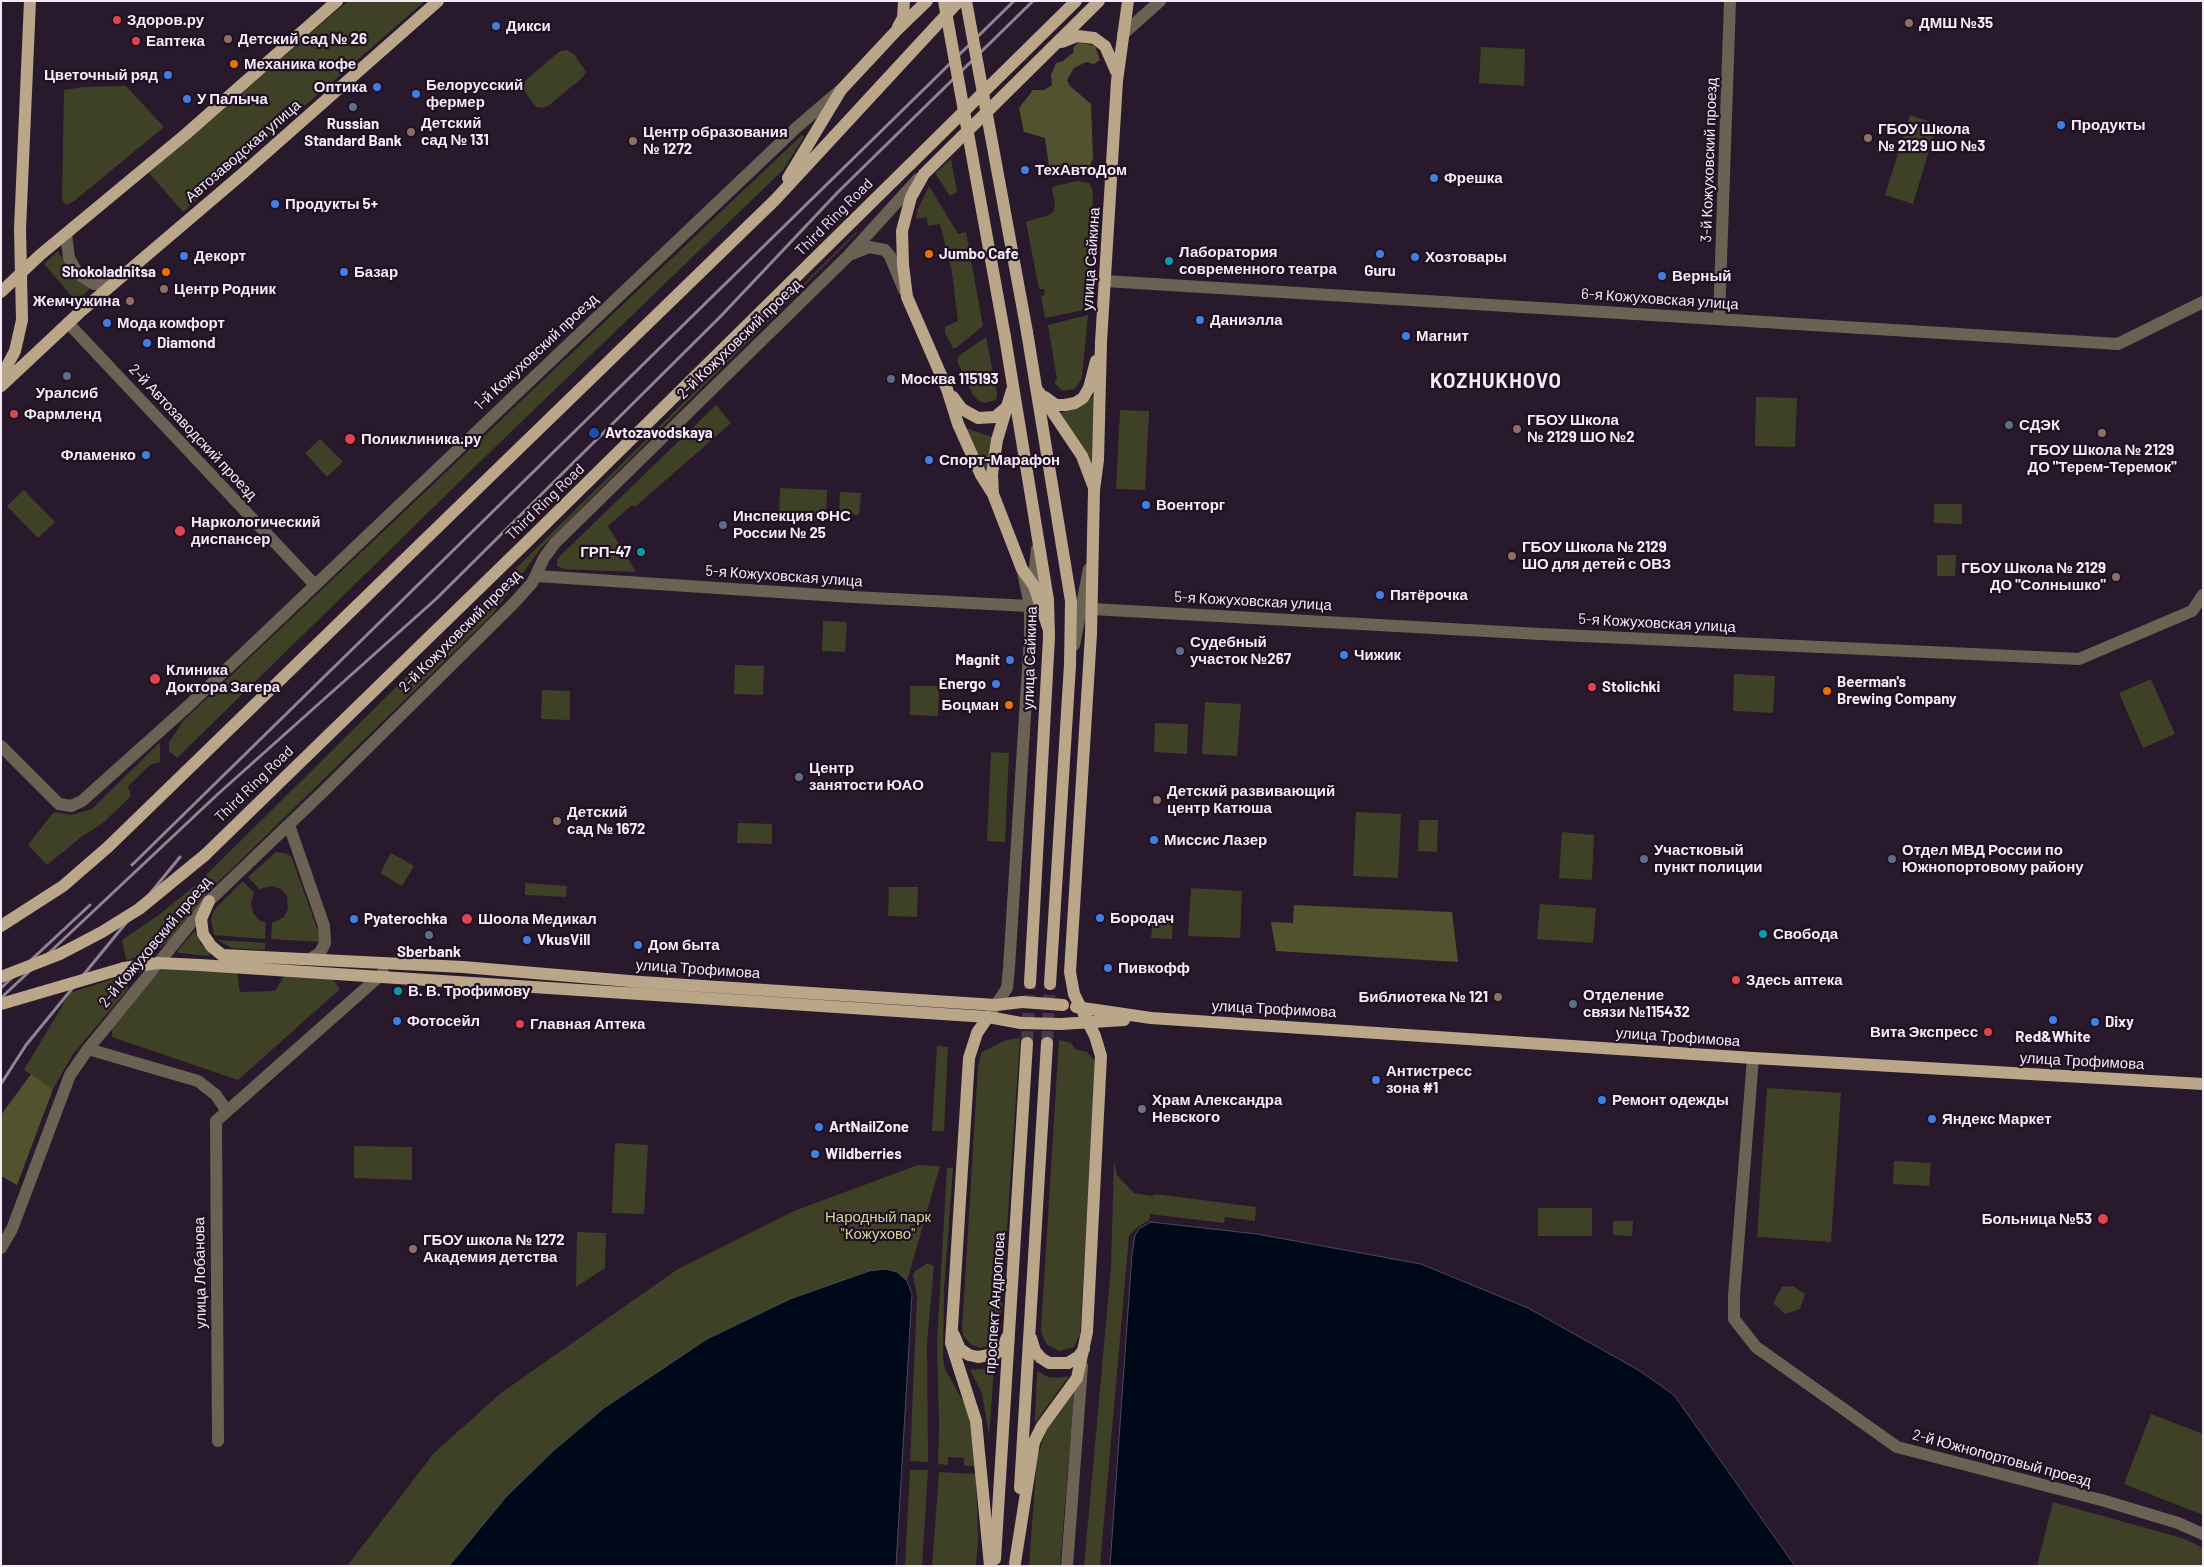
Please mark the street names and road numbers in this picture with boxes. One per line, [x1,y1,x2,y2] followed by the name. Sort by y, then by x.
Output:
[1697,77,1721,243] street label: 3-й Кожуховский проезд
[181,96,305,206] street label: Автозаводская улица
[791,174,877,260] street label: Third Ring Road
[1078,207,1104,311] street label: улица Сайкина
[673,275,805,403] street label: 2-й Кожуховский проезд
[1581,285,1739,313] street label: 6-я Кожуховская улица
[470,290,602,414] street label: 1-й Кожуховский проезд
[125,360,261,504] street label: 2-й Автозаводский проезд
[502,460,588,544] street label: Third Ring Road
[705,562,863,590] street label: 5-я Кожуховская улица
[395,566,525,696] street label: 2-й Кожуховский проезд
[1174,588,1332,614] street label: 5-я Кожуховская улица
[1019,606,1041,710] street label: улица Сайкина
[1578,610,1736,636] street label: 5-я Кожуховская улица
[211,742,297,826] street label: Third Ring Road
[95,873,215,1011] street label: 2-й Кожуховский проезд
[635,956,761,982] street label: улица Трофимова
[1211,997,1337,1021] street label: улица Трофимова
[1615,1024,1741,1050] street label: улица Трофимова
[2019,1049,2145,1073] street label: улица Трофимова
[190,1217,210,1329] street label: улица Лобанова
[981,1232,1009,1374] street label: проспект Андропова
[1910,1425,2094,1491] street label: 2-й Южнопортовый проезд

